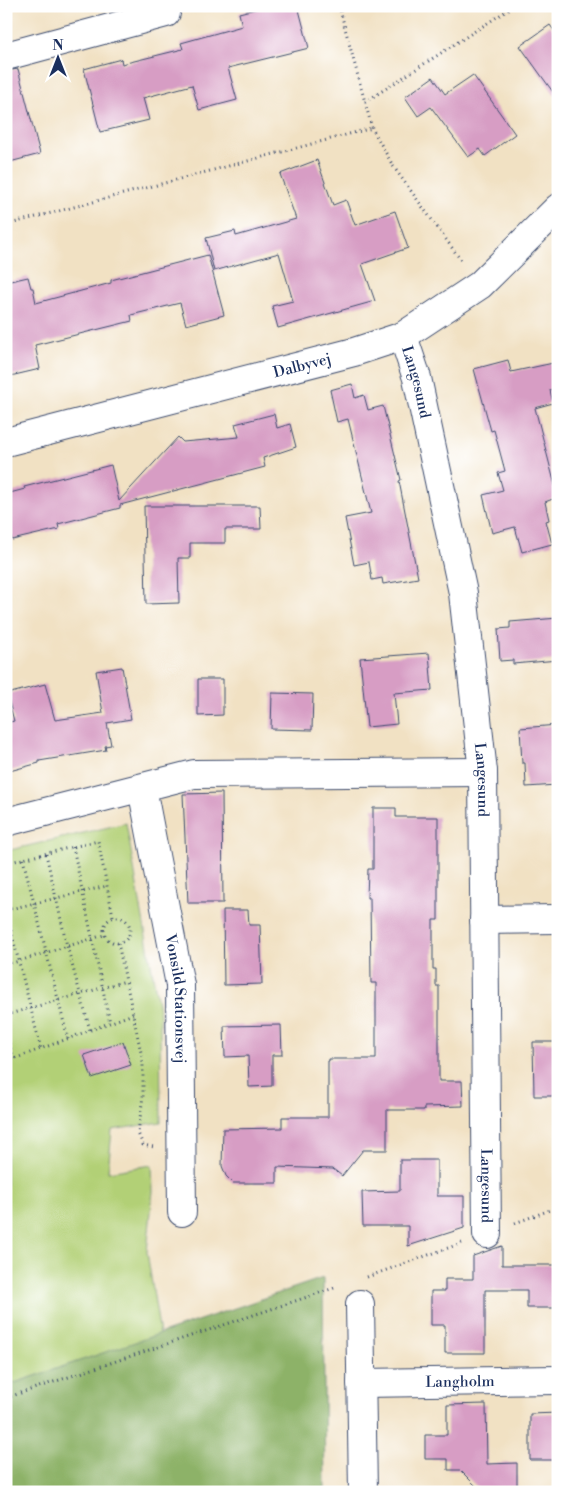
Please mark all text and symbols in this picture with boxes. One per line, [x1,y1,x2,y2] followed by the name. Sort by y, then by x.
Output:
[32,32,82,82] north arrow
[52,37,64,55] text: N
[397,343,435,420] street label: Langesund
[271,349,333,382] street label: Dalbyvej
[470,742,493,817] street label: Langesund
[161,931,190,1064] street label: Vonsild Stationsvej
[477,1149,496,1223] street label: Langesund
[425,1371,495,1392] street label: Langholm

